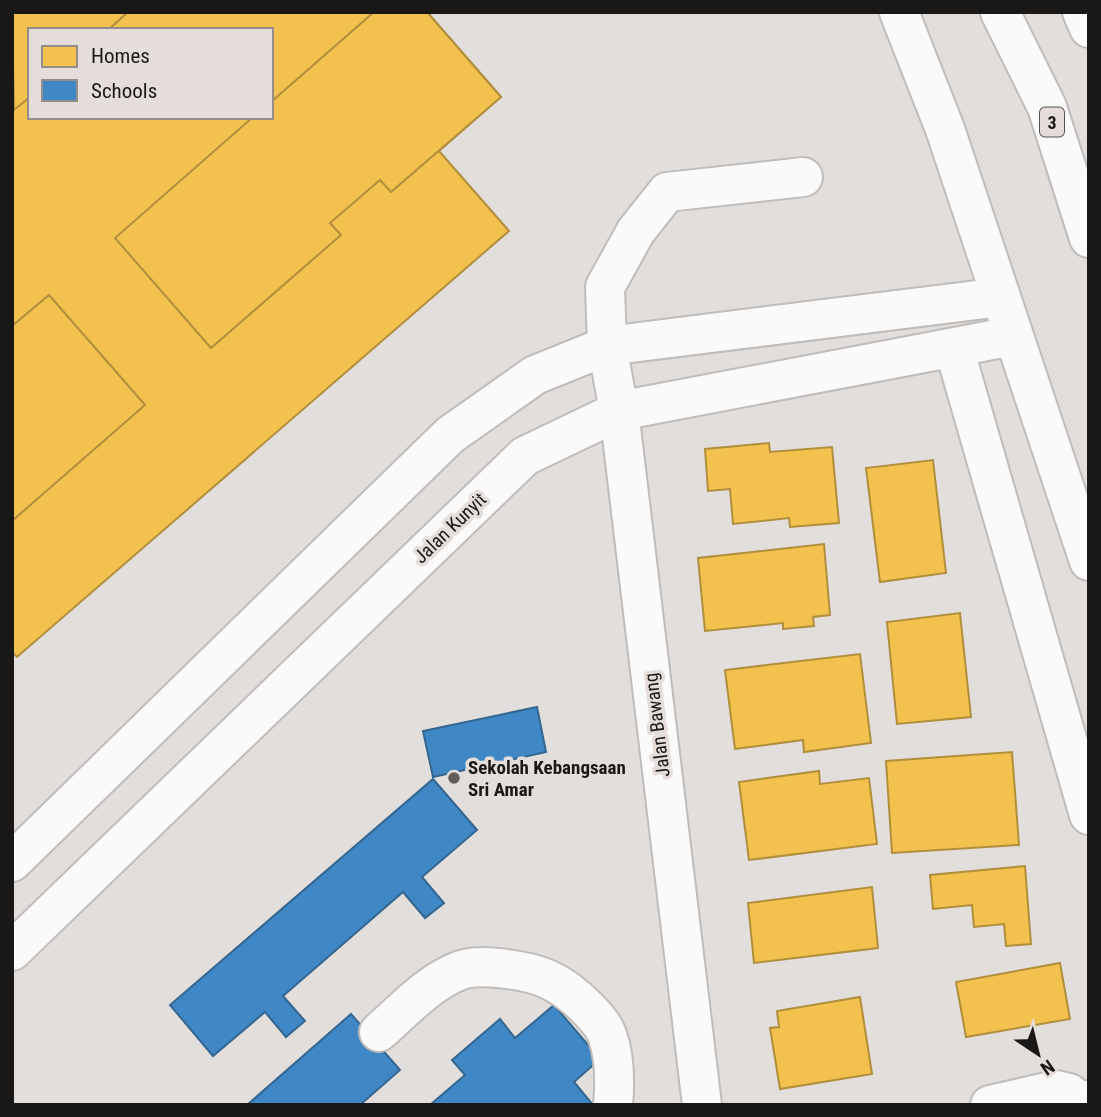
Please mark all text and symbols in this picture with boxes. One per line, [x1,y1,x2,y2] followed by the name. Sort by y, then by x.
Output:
[28,28,273,119] legend
[91,44,150,68] text: Homes
[91,79,157,103] text: Schools
[1040,107,1064,136] road number: 3
[409,488,491,568] street label: Jalan Kunyit
[639,672,675,778] street label: Jalan Bawang
[468,756,626,801] place label: Sekolah Kebangsaan Sri Amar
[446,770,462,786] marker: Sekolah Kebangsaan Sri Amar
[1003,1019,1073,1089] north arrow
[1036,1055,1059,1080] text: N

